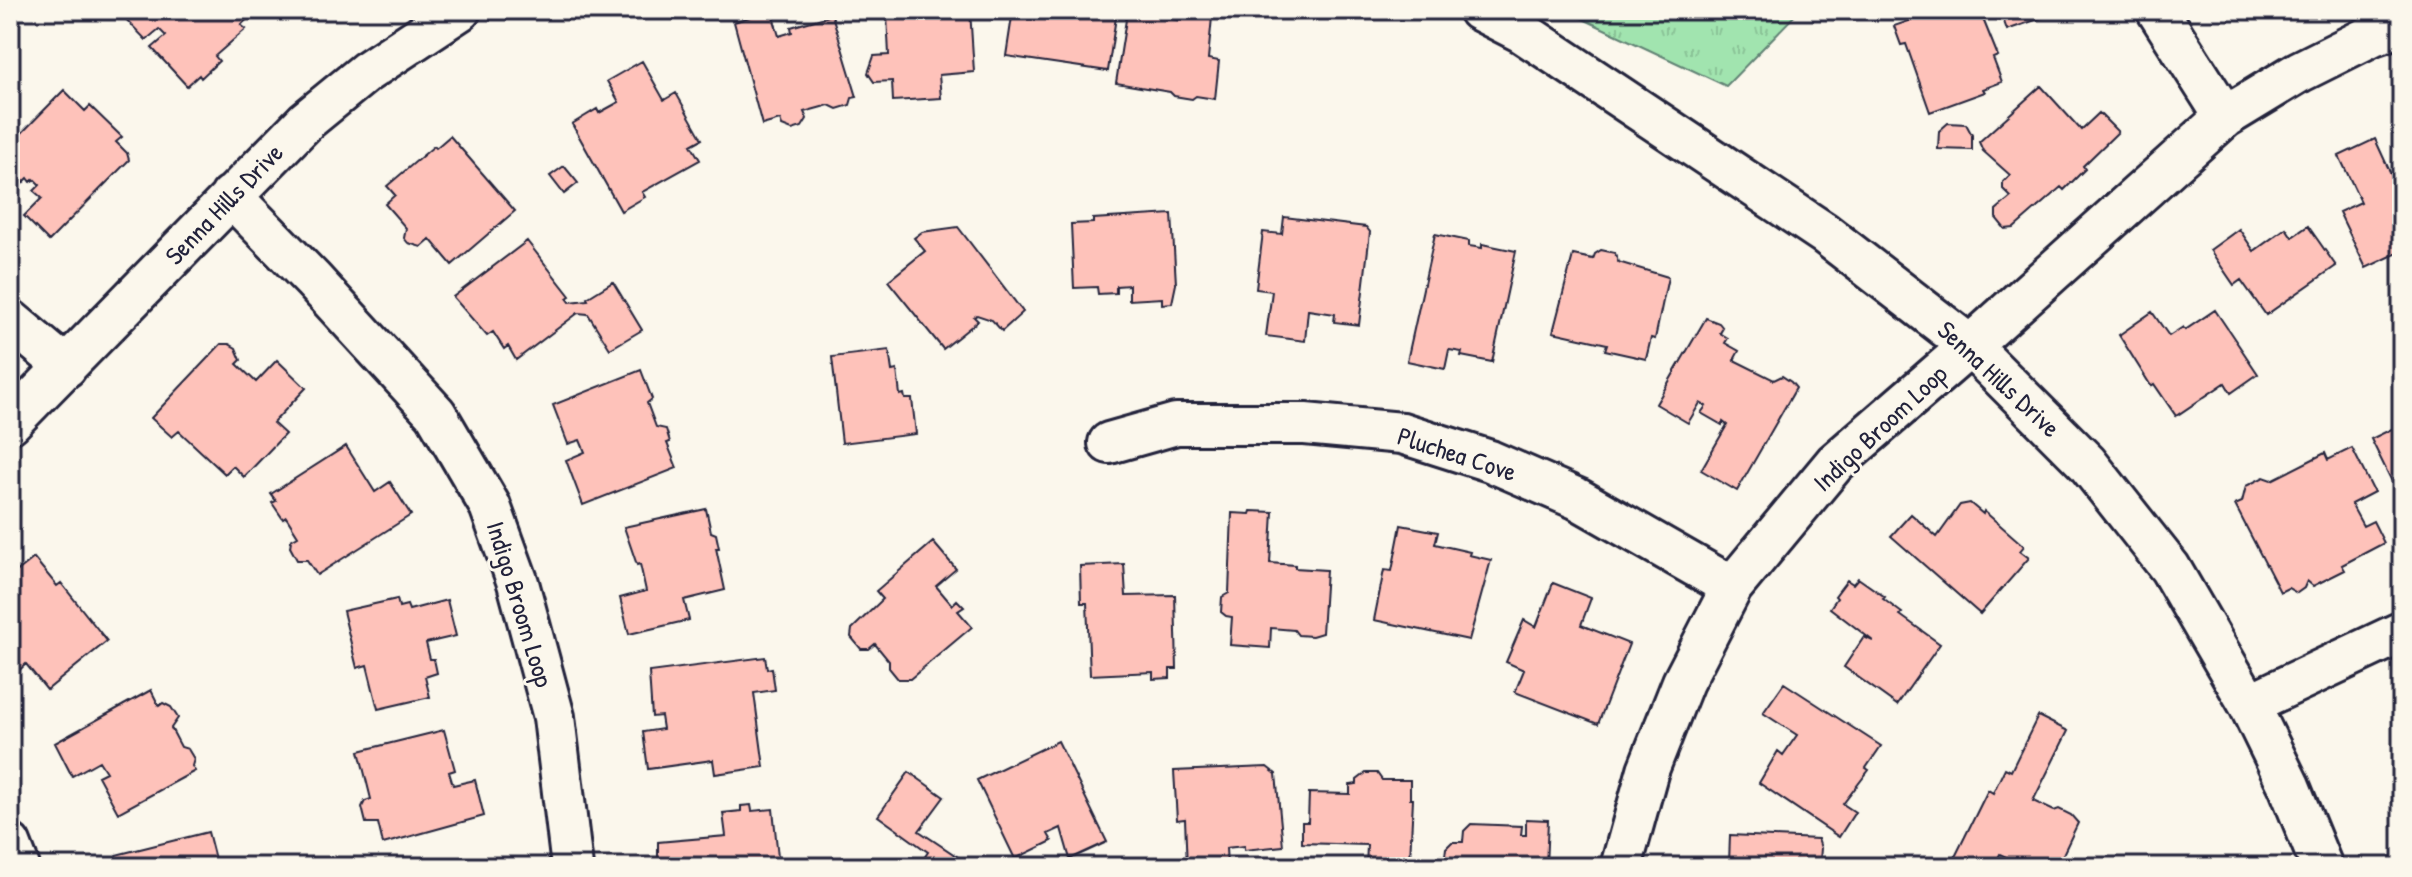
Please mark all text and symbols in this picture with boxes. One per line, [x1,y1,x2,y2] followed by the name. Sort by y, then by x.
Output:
[157,135,290,272] street label: Senna Hills Drive
[1930,313,2068,445] street label: Senna Hills Drive
[1805,356,1954,499] street label: Indigo Broom Loop
[1393,418,1521,489] street label: Pluchea Cove
[479,517,562,691] street label: Indigo Broom Loop

